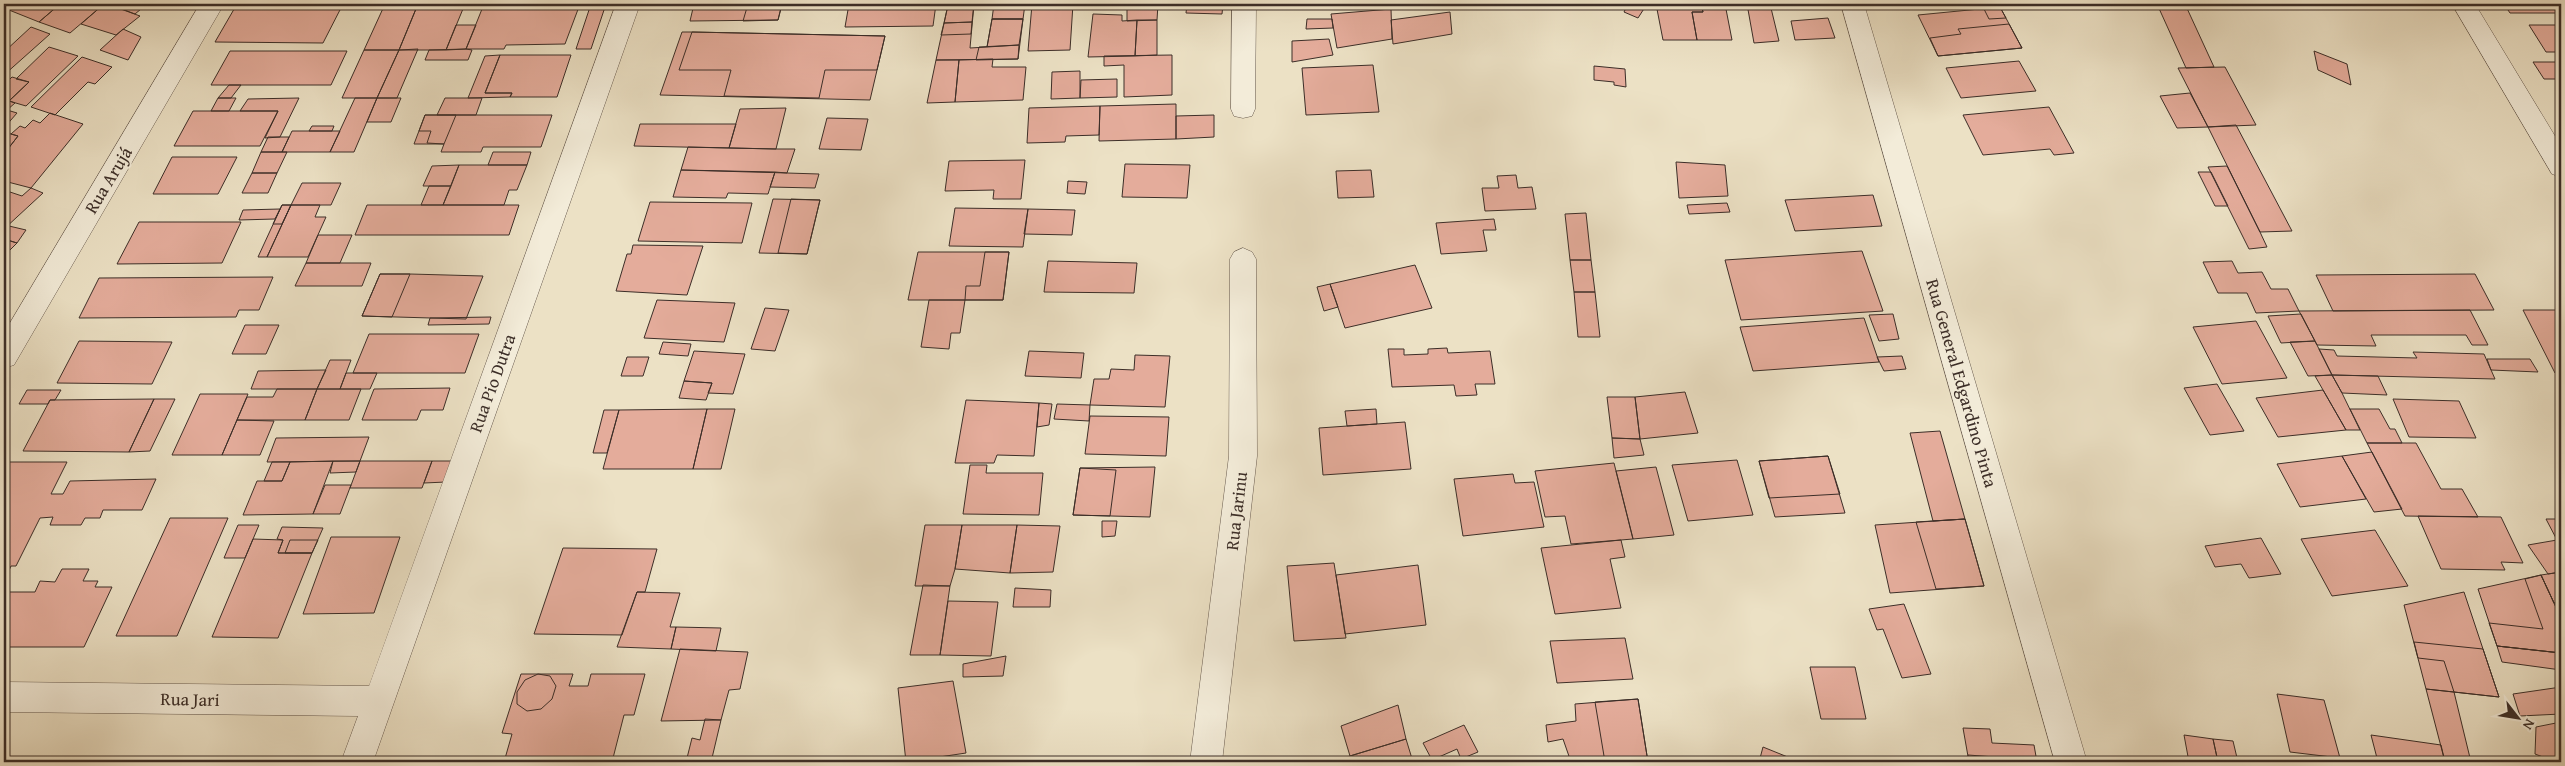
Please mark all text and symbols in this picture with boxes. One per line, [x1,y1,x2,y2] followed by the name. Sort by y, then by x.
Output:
[77,141,139,219] street label: Rua Arujá
[1919,275,2005,491] street label: Rua General Edgardino Pinta
[462,329,523,436] street label: Rua Pio Dutra
[1218,470,1254,552] street label: Rua Jarinu
[160,685,220,713] street label: Rua Jari
[2492,694,2542,744] north arrow
[2518,716,2540,734] text: N

